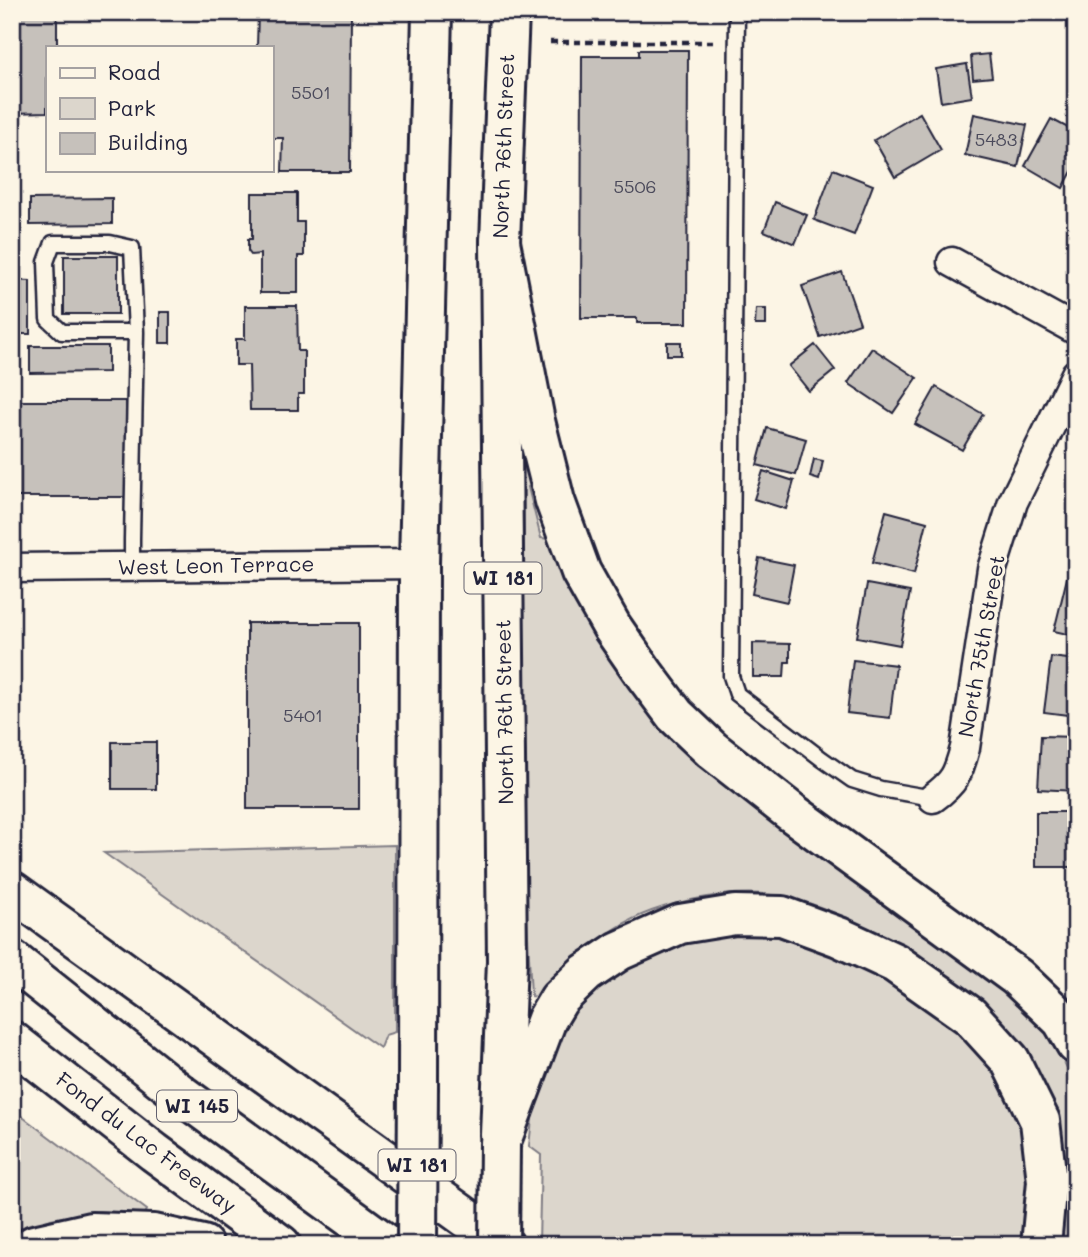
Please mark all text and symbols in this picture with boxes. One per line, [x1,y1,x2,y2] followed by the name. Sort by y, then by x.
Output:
[46,46,273,172] legend
[486,53,519,239] street label: North 76th Street
[108,58,160,85] text: Road
[291,80,331,104] house number: 5501
[108,94,156,121] text: Park
[975,127,1017,151] house number: 5483
[108,128,188,155] text: Building
[614,174,656,198] house number: 5506
[117,549,315,580] street label: West Leon Terrace
[951,552,1010,739] street label: North 75th Street
[464,562,542,594] road number: WI 181
[488,619,519,805] street label: North 76th Street
[283,703,323,727] house number: 5401
[51,1065,243,1219] street label: Fond du Lac Freeway
[157,1090,237,1122] road number: WI 145
[378,1149,456,1180] road number: WI 181

